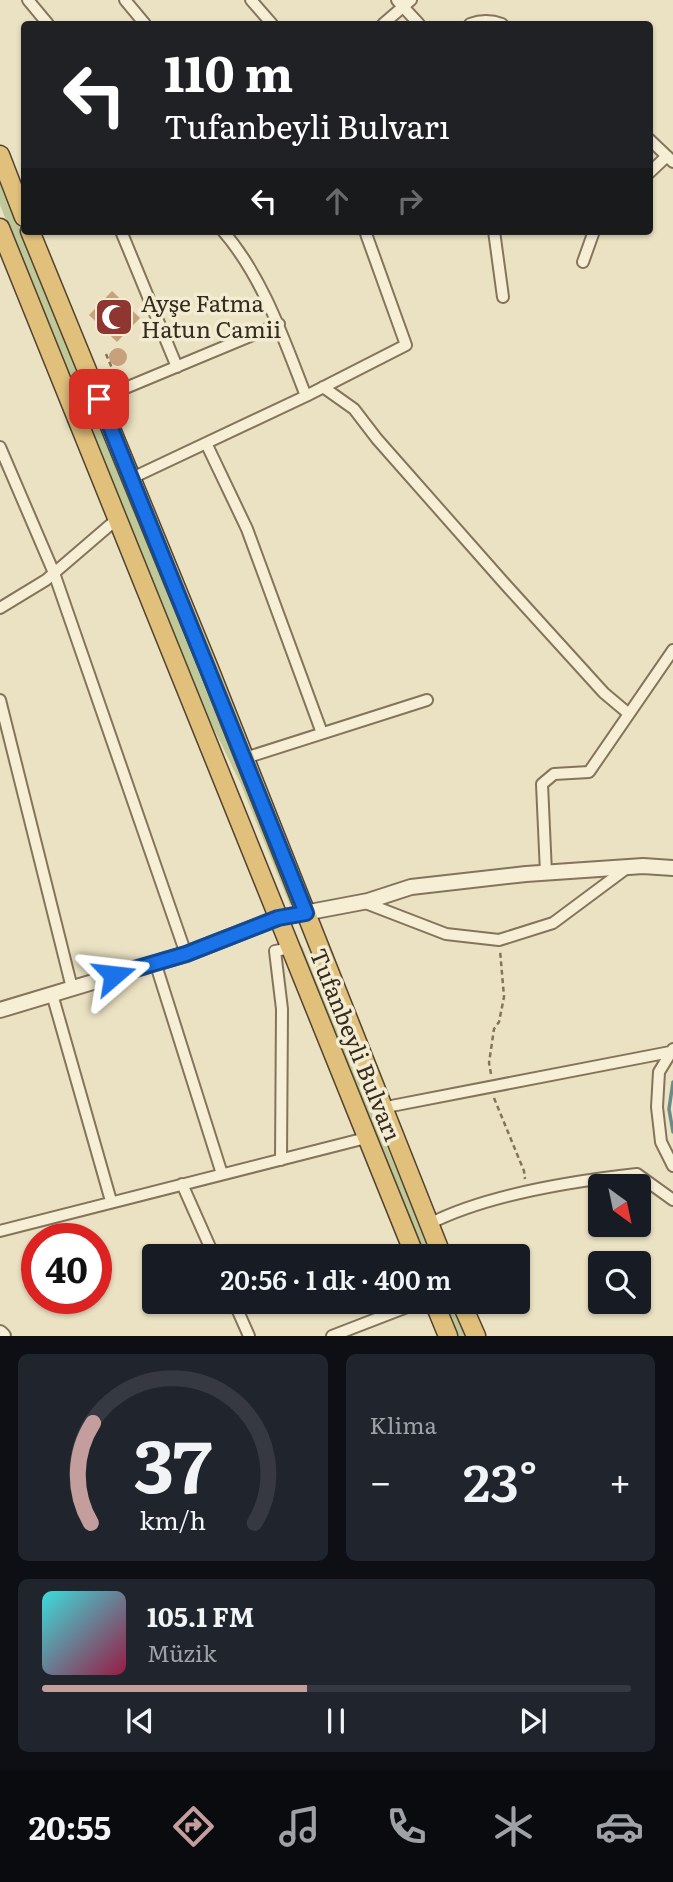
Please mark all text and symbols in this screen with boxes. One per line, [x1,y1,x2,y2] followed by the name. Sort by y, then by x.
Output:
[164,34,293,107] text: 110 m
[49,49,140,140] icon: left
[164,101,450,149] text: Tufanbeyli Bulvarı
[245,182,283,220] icon: left
[318,182,356,220] icon: ahead
[391,182,429,220] icon: right
[141,285,281,345] place label: Ayşe Fatma Hatun Camii
[93,296,135,338] mosque icon: Ayşe Fatma Hatun Camii
[69,369,129,429] pin
[80,380,118,418] icon: arrive
[77,938,151,1012] position arrow
[303,943,411,1146] street label: Tufanbeyli Bulvarı
[588,1174,651,1237] north arrow
[588,1174,651,1314] map controls
[21,1223,112,1314] speed limit sign: 40
[588,1251,651,1314] button: search
[221,1259,451,1298] text: 20:56 · 1 dk · 400 m
[370,1407,437,1441] text: Klima
[133,1408,213,1516] text: 37
[463,1441,537,1518] text: 23°
[370,1451,392,1508] text: −
[609,1451,631,1508] text: +
[139,1501,206,1538] text: km/h
[147,1596,254,1635] text: 105.1 FM
[147,1635,217,1669] text: Müzik
[121,1702,159,1740] icon: previous
[317,1702,355,1740] icon: pause
[514,1702,552,1740] icon: next
[29,1802,111,1850] text: 20:55
[169,1802,218,1851] icon: directions
[275,1802,324,1851] icon: music
[382,1802,431,1851] icon: phone
[489,1802,538,1851] icon: climate
[595,1802,644,1851] icon: car

